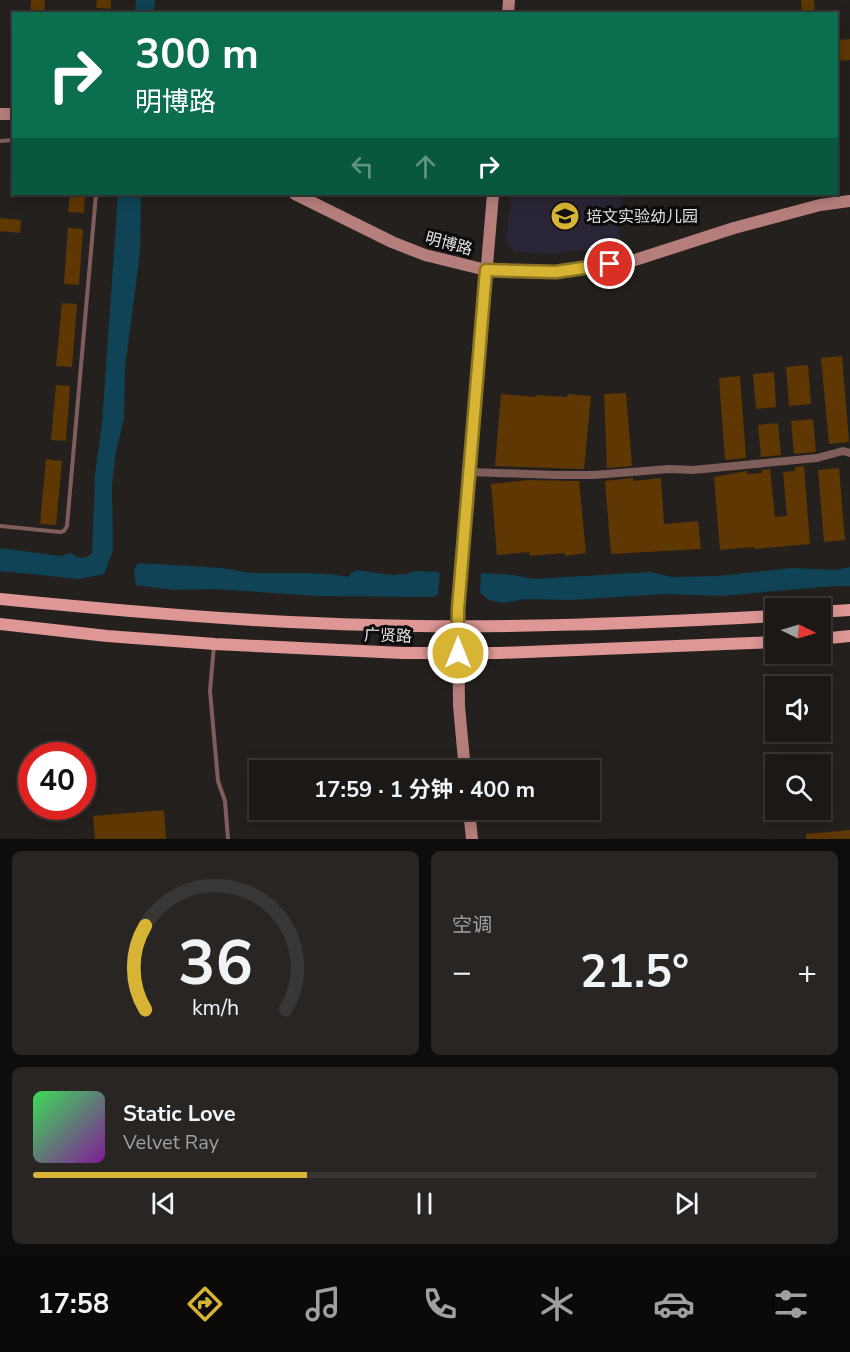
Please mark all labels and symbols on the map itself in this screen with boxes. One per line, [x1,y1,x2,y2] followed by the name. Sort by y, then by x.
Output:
[549,200,581,232] school or university icon: 培文实验幼儿园
[586,206,698,228] place label: 培文实验幼儿园
[423,227,475,261] street label: 明博路
[584,238,635,289] pin
[765,598,831,664] north arrow
[426,621,490,685] position arrow
[364,624,412,648] street label: 广贤路
[18,742,96,820] speed limit sign: 40

